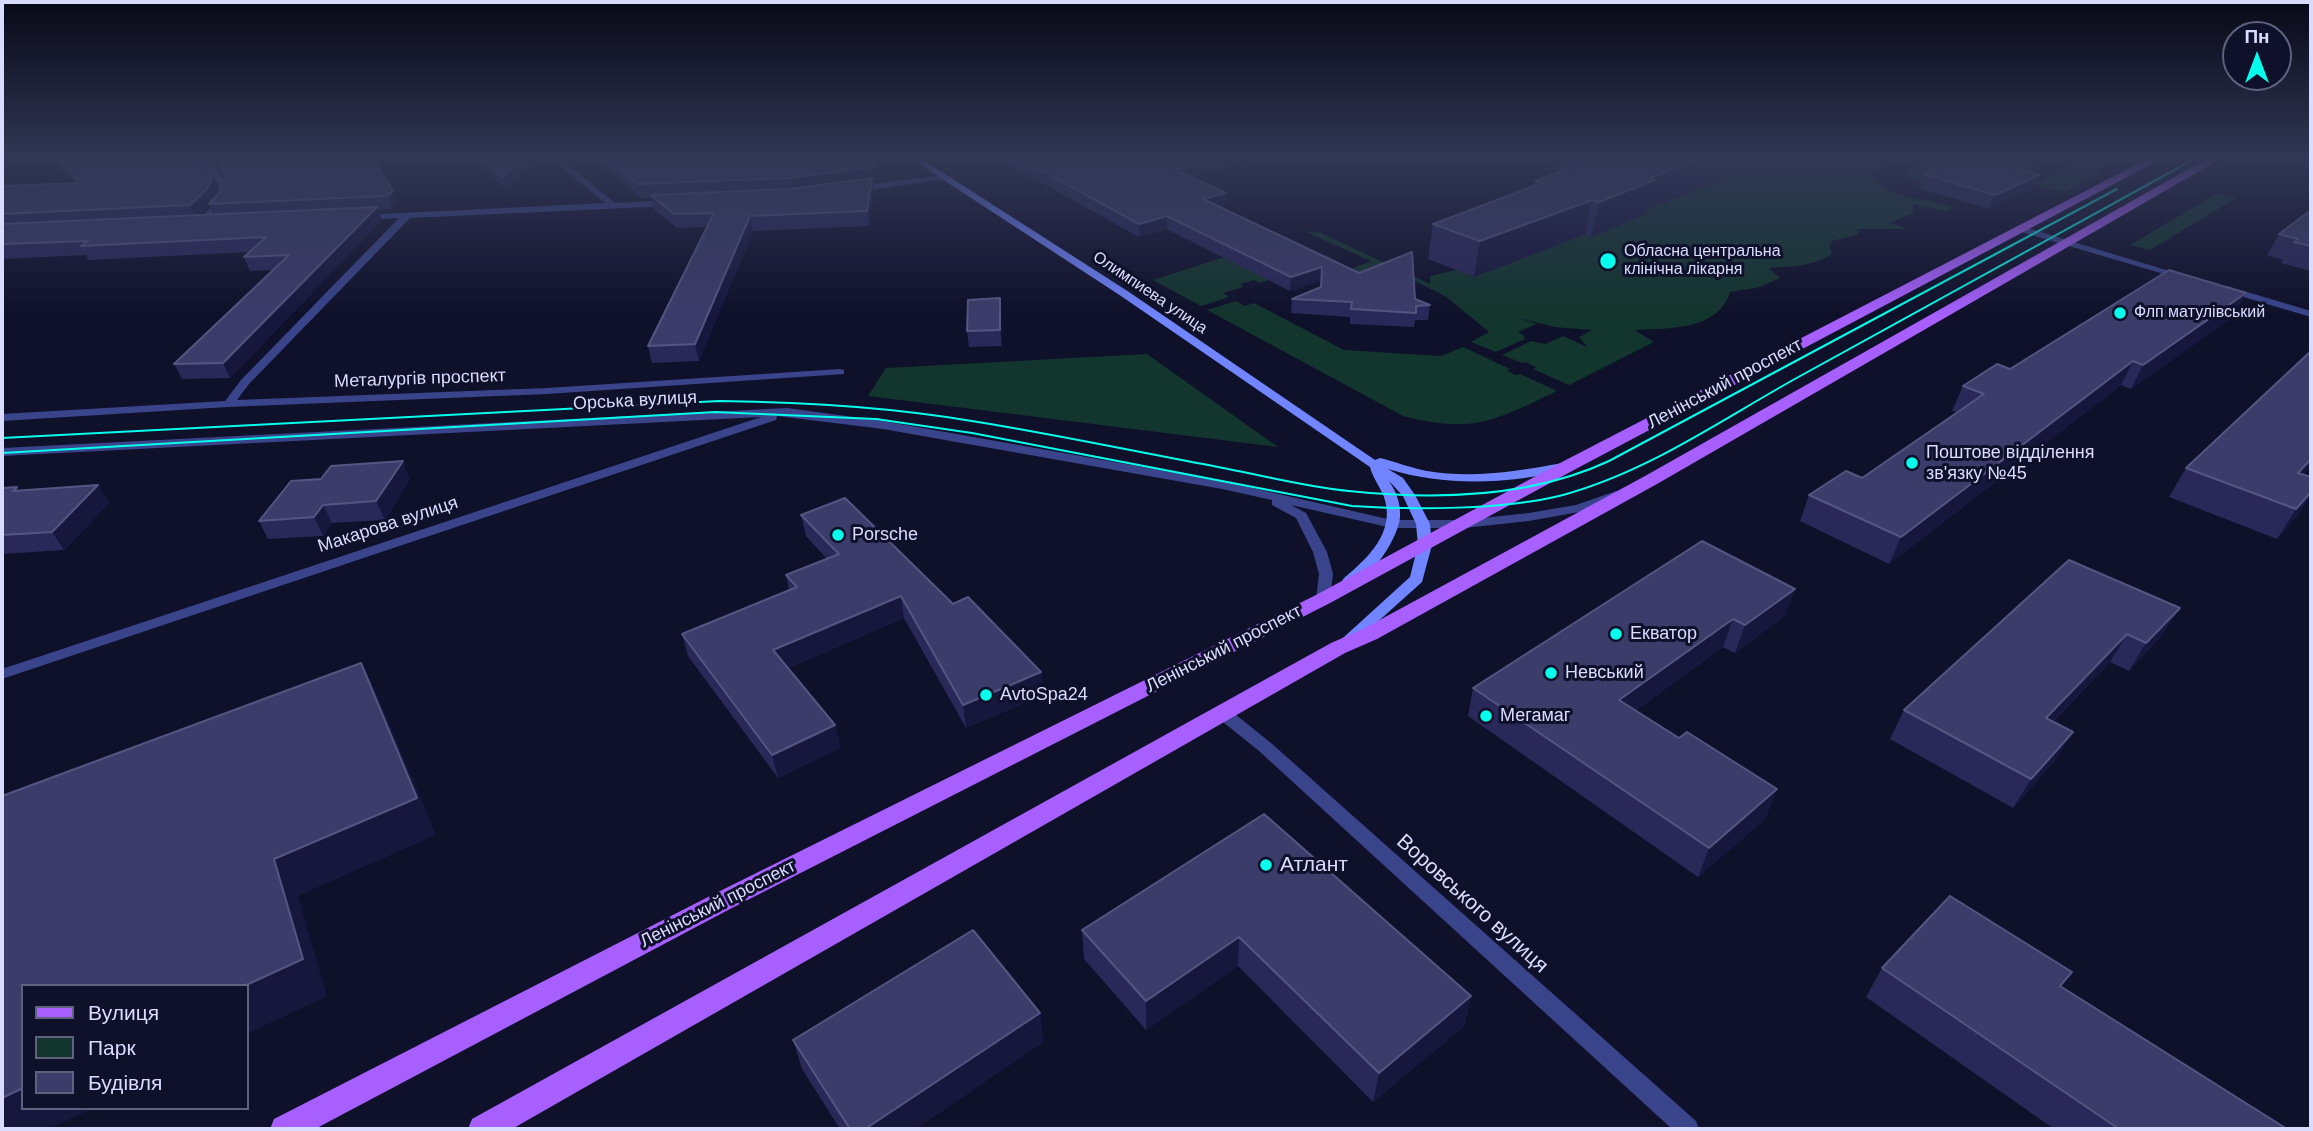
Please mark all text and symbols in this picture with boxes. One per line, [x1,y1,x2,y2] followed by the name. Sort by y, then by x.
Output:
[2222,21,2292,91] north arrow
[2244,26,2270,47] text: Пн
[1624,242,1781,280] place label: Обласна центральна клінічна лікарня
[1089,248,1211,338] street label: Олимпиева улица
[1598,251,1618,271] marker: Обласна центральна клінічна лікарня
[2134,303,2265,323] place label: Флп матулівський
[2112,305,2128,321] marker: Флп матулівський
[1644,334,1806,434] street label: Ленінський проспект
[334,365,506,393] street label: Металургів проспект
[572,387,698,415] street label: Орська вулиця
[1926,442,2095,484] place label: Поштове відділення зв'язку №45
[1904,455,1920,471] marker: Поштове відділення зв'язку №45
[315,492,461,558] street label: Макарова вулиця
[852,524,918,546] place label: Porsche
[830,527,846,543] marker: Porsche
[1143,600,1305,698] street label: Ленінський проспект
[1630,623,1697,645] place label: Екватор
[1608,626,1624,642] marker: Екватор
[1565,662,1644,684] place label: Невський
[1543,665,1559,681] marker: Невський
[1000,684,1088,706] place label: AvtoSpa24
[978,687,994,703] marker: AvtoSpa24
[1500,705,1570,727] place label: Мегамаг
[1478,708,1494,724] marker: Мегамаг
[1391,829,1553,979] street label: Воровського вулиця
[1280,852,1348,878] place label: Атлант
[637,855,799,953] street label: Ленінський проспект
[1258,857,1274,873] marker: Атлант
[21,984,248,1110] legend
[88,1001,159,1024] text: Вулиця
[88,1036,136,1059] text: Парк
[88,1071,162,1094] text: Будівля

